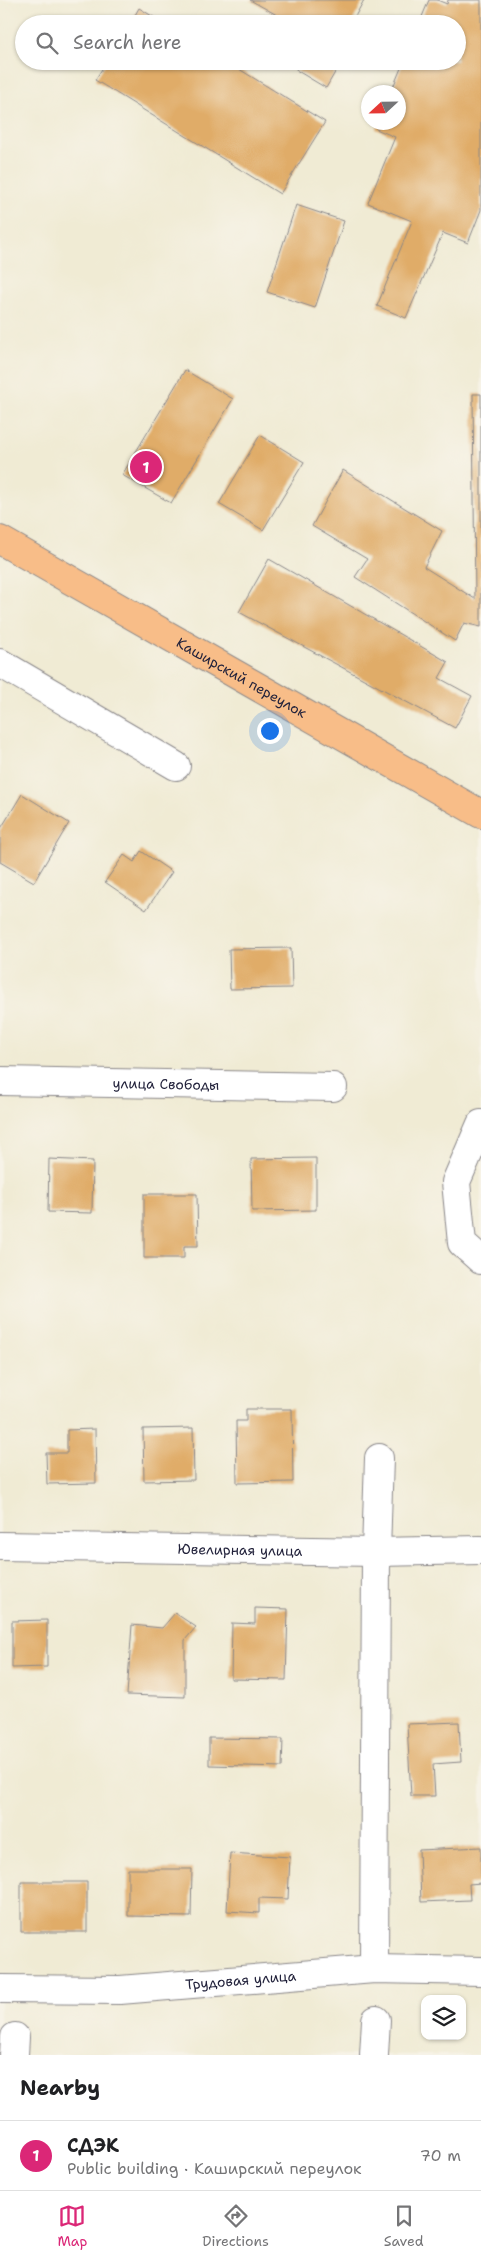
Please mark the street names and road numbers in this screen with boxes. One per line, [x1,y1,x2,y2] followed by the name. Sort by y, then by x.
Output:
[173,633,310,722] street label: Каширский переулок
[112,1074,219,1094] street label: улица Свободы
[177,1540,303,1560] street label: Ювелирная улица
[184,1966,297,1994] street label: Трудовая улица

